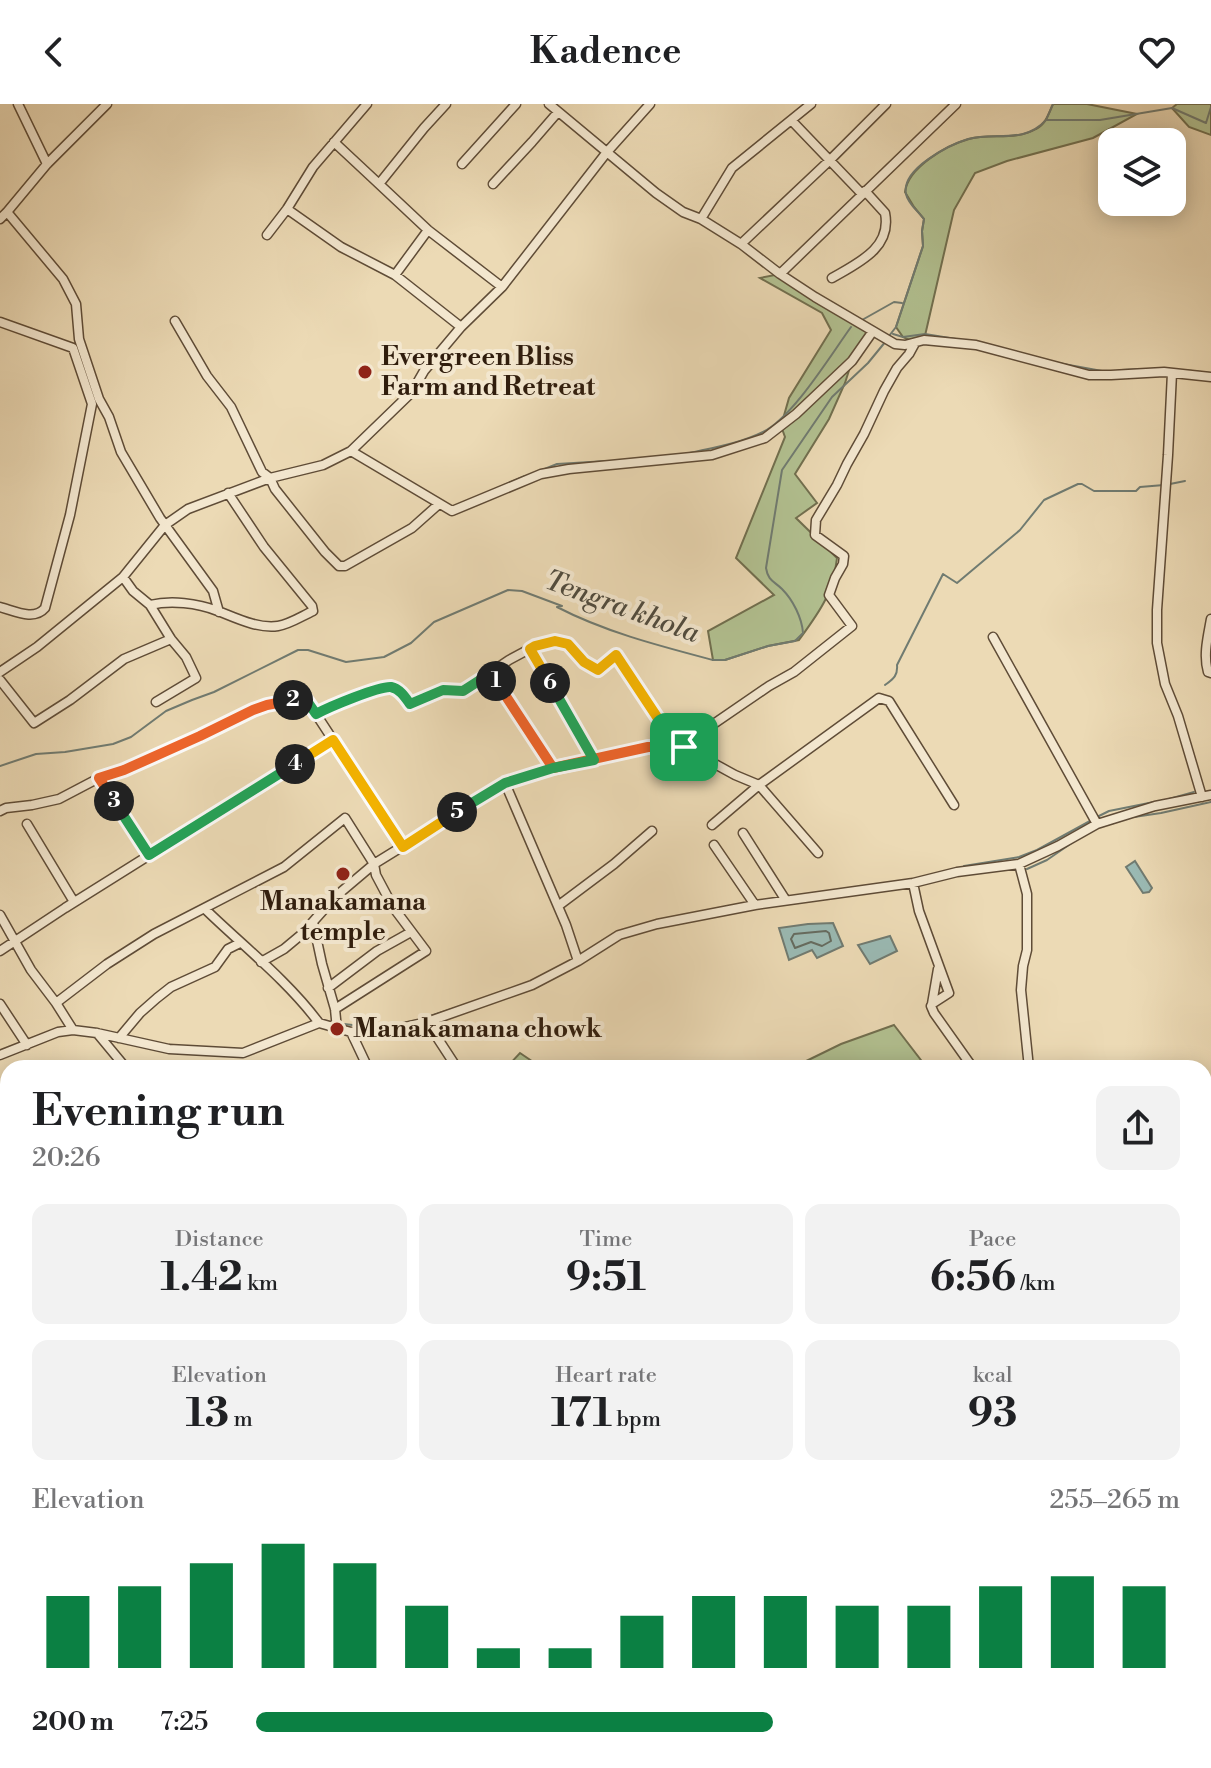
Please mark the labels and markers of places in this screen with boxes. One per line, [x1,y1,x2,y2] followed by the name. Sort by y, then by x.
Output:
[381,341,596,403] place label: Evergreen Bliss Farm and Retreat
[356,363,374,381] marker: Evergreen Bliss Farm and Retreat
[476,661,516,701] pin: 1
[530,663,570,703] pin: 6
[273,680,313,720] pin: 2
[650,713,718,781] pin
[275,744,315,784] pin: 4
[94,781,134,821] pin: 3
[437,792,477,832] pin: 5
[334,865,352,883] marker: Manakamana temple
[260,886,427,948] place label: Manakamana temple
[353,1013,603,1045] place label: Manakamana chowk
[328,1020,346,1038] marker: Manakamana chowk

